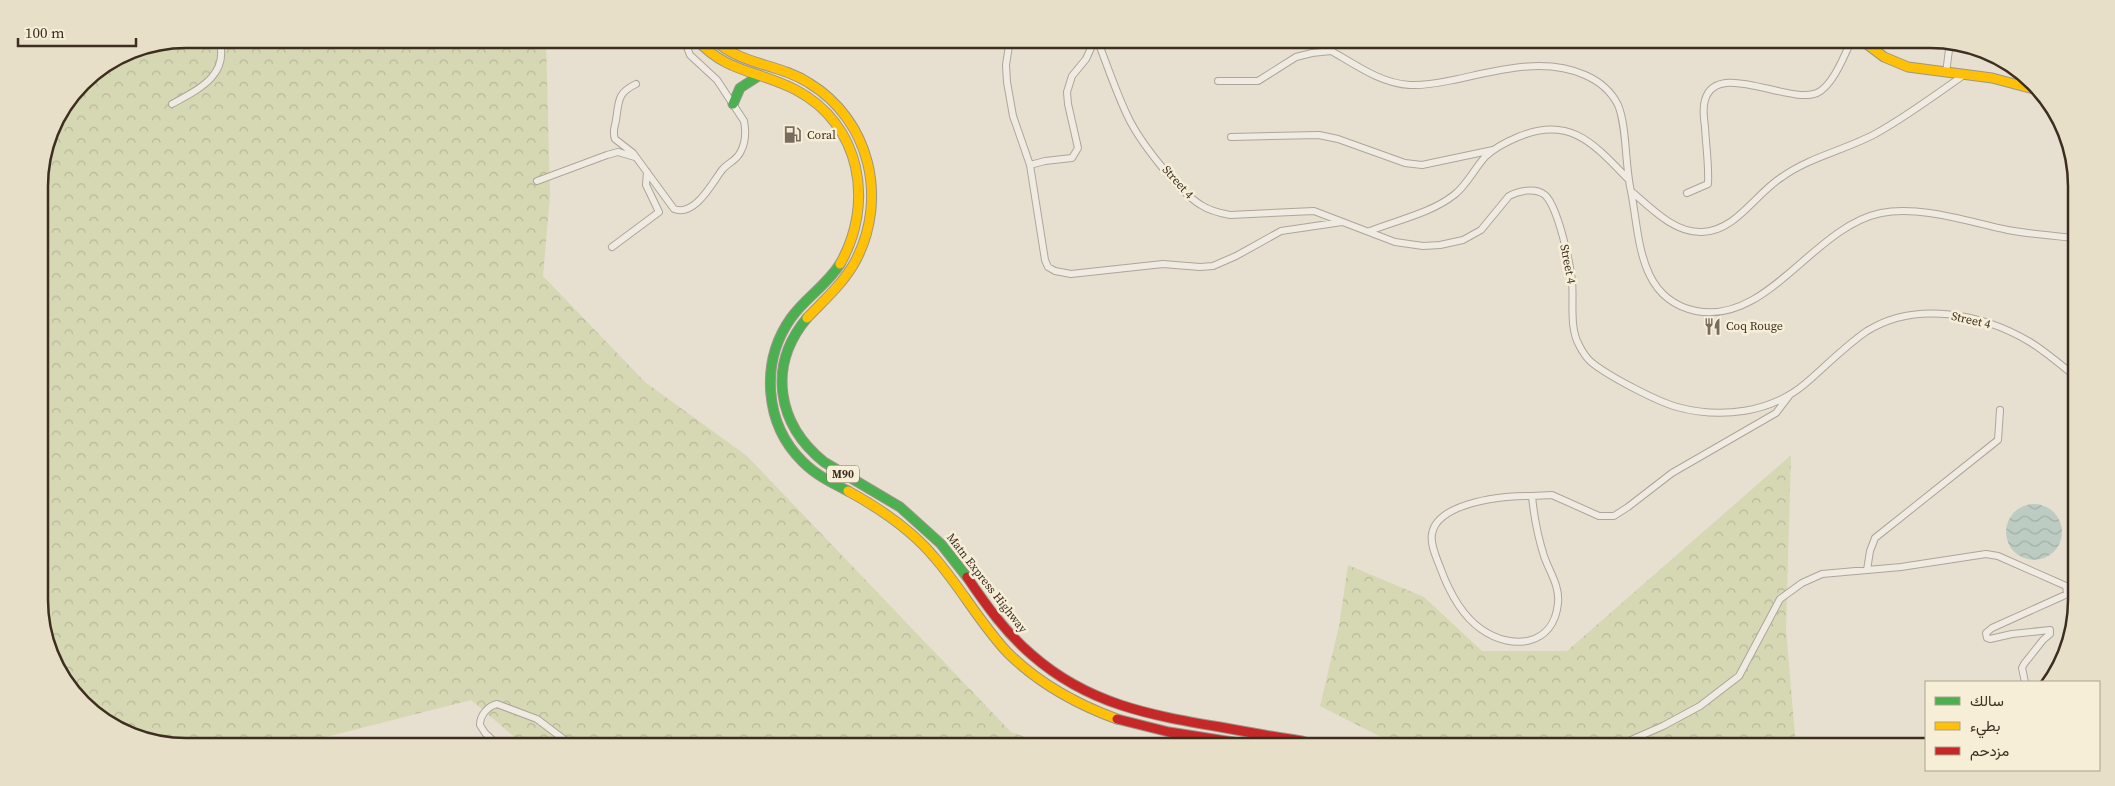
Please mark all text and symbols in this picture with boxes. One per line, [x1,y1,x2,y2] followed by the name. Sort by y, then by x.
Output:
[18,15,135,47] scale bar
[25,22,65,43] text: 100 m
[783,125,803,145] fuel station icon: Coral
[807,127,836,143] place label: Coral
[1159,162,1197,202] street label: Street 4
[1556,243,1580,285] street label: Street 4
[1950,308,1992,332] street label: Street 4
[1702,316,1722,336] restaurant icon: Coq Rouge
[1726,318,1783,334] place label: Coq Rouge
[827,466,859,482] road number: M90
[943,530,1031,637] street label: Matn Express Highway
[1925,681,2100,771] legend
[1970,690,2004,711] text: سالك
[1970,715,2000,739] text: بطيء
[1970,740,2009,761] text: مزدحم

